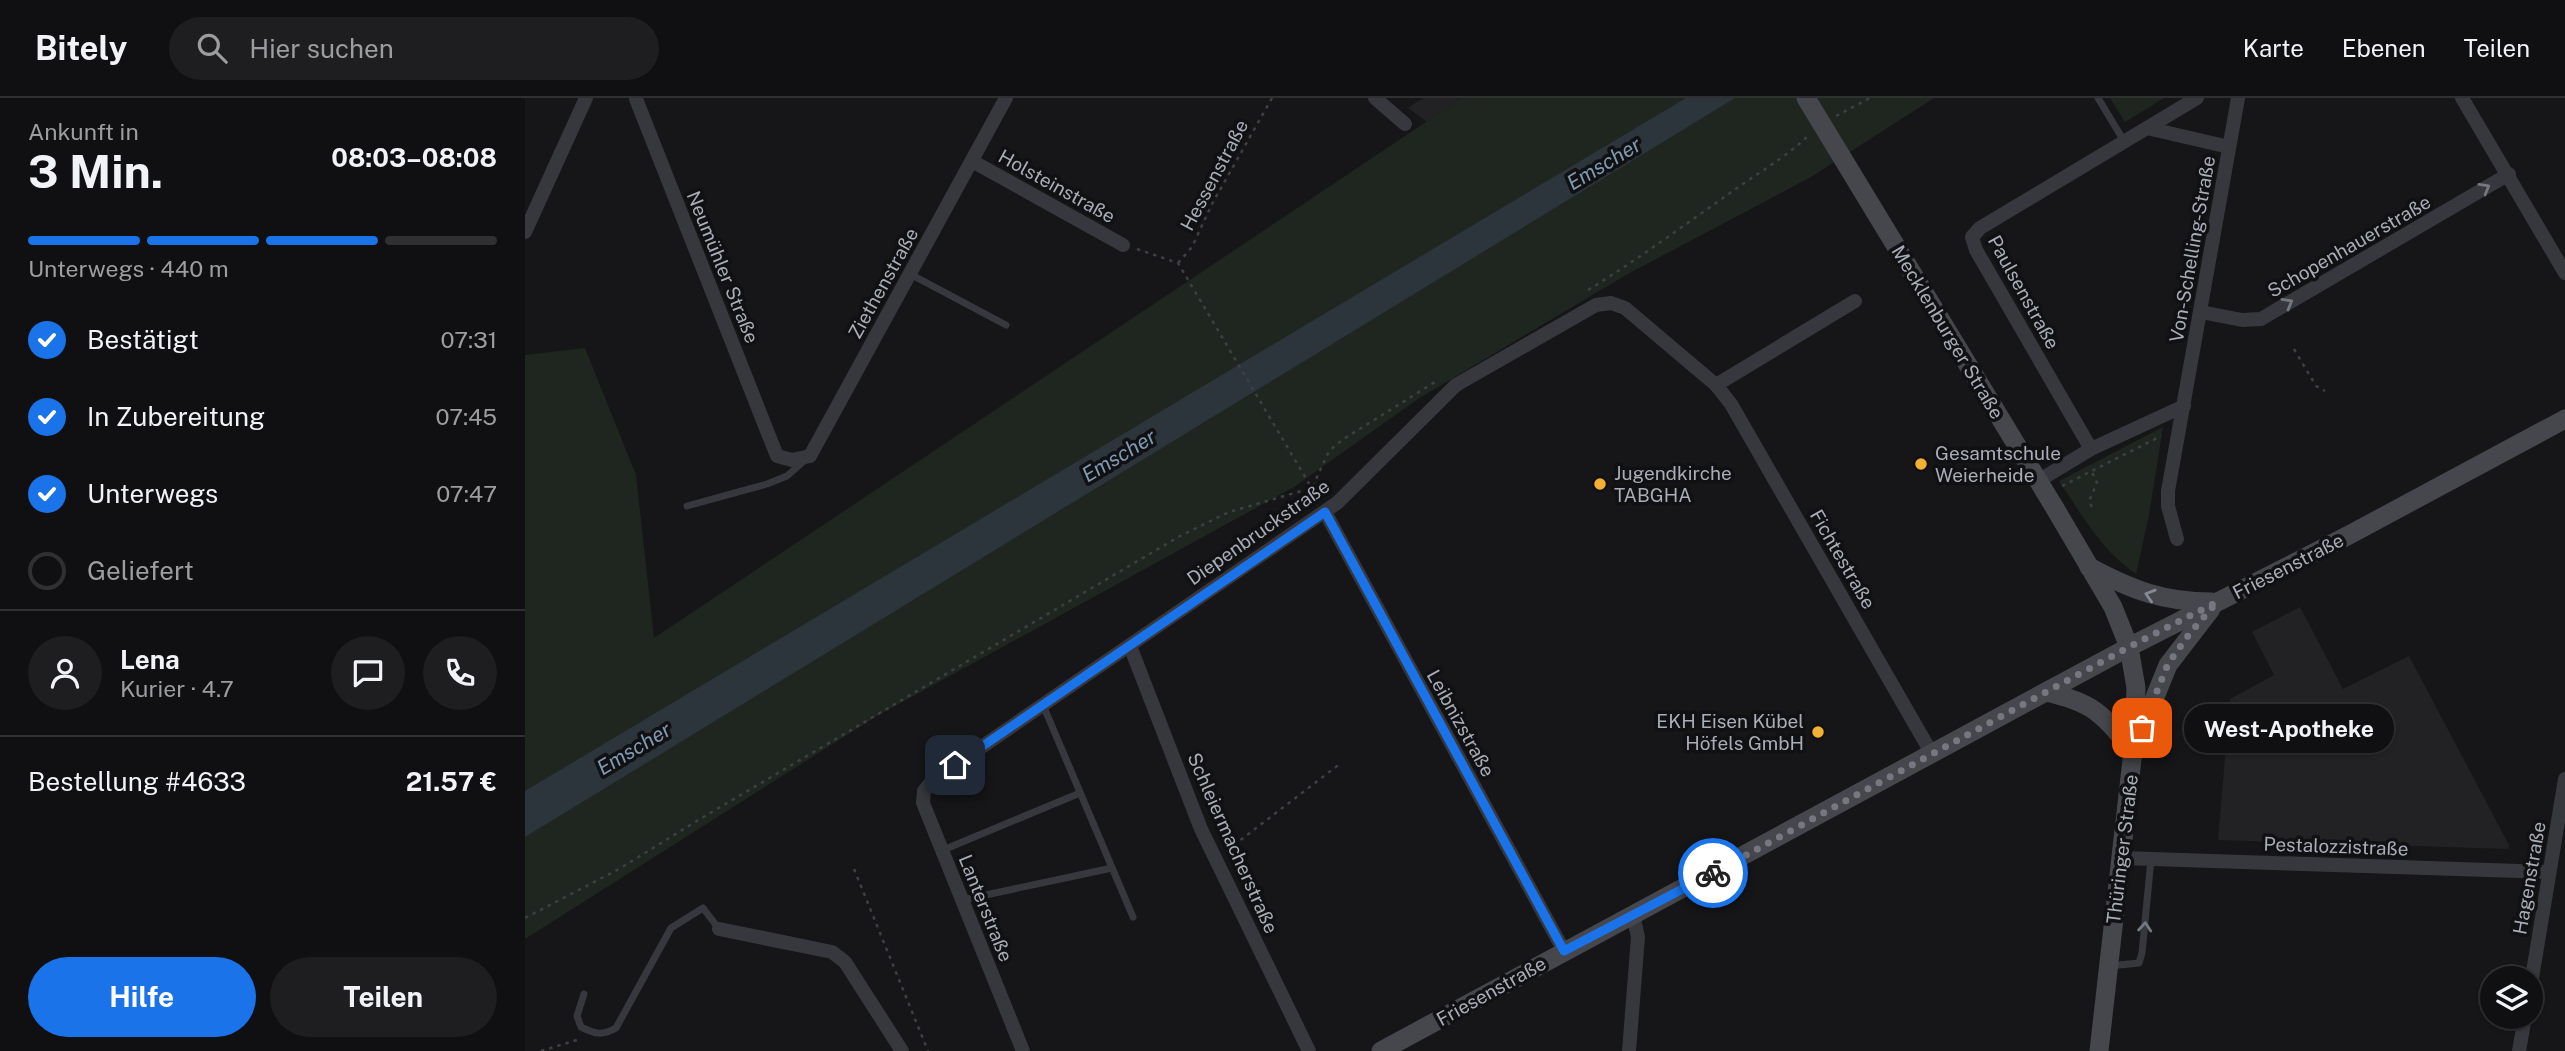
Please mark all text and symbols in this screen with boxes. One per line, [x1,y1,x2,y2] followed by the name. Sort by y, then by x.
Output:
[169,17,659,80] search box
[35,29,127,67] text: Bitely
[193,29,231,67] icon: search
[249,33,394,64] text: Hier suchen
[2243,34,2304,62] text: Karte
[2342,34,2426,62] text: Ebenen
[2464,34,2530,62] text: Teilen
[1176,116,1252,234] street label: Hessenstraße
[28,118,139,145] text: Ankunft in
[1562,131,1646,195] water label: Emscher
[331,142,497,173] text: 08:03–08:08
[28,144,163,198] text: 3 Min.
[995,145,1119,227] street label: Holsteinstraße
[2165,154,2219,344] street label: Von-Schelling-Straße
[2477,184,2490,197] one-way arrow
[682,188,764,346] street label: Neumühler Straße
[2264,190,2434,302] street label: Schopenhauerstraße
[844,224,922,342] street label: Ziethenstraße
[1984,231,2064,353] street label: Paulsenstraße
[1887,241,2009,423] street label: Mecklenburger Straße
[28,255,229,282] text: Unterwegs · 440 m
[2281,299,2294,312] one-way arrow
[28,321,66,359] icon: check
[87,324,199,355] text: Bestätigt
[440,326,497,353] text: 07:31
[28,398,66,436] icon: check
[87,401,265,432] text: In Zubereitung
[436,403,497,430] text: 07:45
[1077,423,1161,487] water label: Emscher
[1935,442,2061,486] place label: Gesamtschule Weierheide
[1913,456,1929,472] marker: Gesamtschule Weierheide
[1614,462,1732,506] place label: Jugendkirche TABGHA
[28,475,66,513] icon: check
[1183,475,1333,589] street label: Diepenbruckstraße
[1592,476,1608,492] marker: Jugendkirche TABGHA
[87,478,218,509] text: Unterwegs
[436,480,497,507] text: 07:47
[1806,505,1880,613] street label: Fichtestraße
[2229,529,2347,603] street label: Friesenstraße
[87,555,194,586] text: Geliefert
[2145,588,2157,603] one-way arrow
[28,636,102,710] button: person
[331,636,405,710] button: chat
[423,636,497,710] button: phone
[120,644,180,675] text: Lena
[1423,666,1499,780] street label: Leibnizstraße
[120,675,234,702] text: Kurier · 4.7
[2112,698,2172,758] pin
[2184,704,2394,752] callout: West-Apotheke
[2123,709,2161,747] icon: bag
[1656,710,1804,754] place label: EKH Eisen Kübel Höfels GmbH
[2204,715,2374,742] text: West-Apotheke
[592,716,676,780] water label: Emscher
[1810,724,1826,740] marker: EKH Eisen Kübel Höfels GmbH
[925,735,985,795] pin
[936,746,974,784] icon: home
[1183,749,1283,937] street label: Schleiermacherstraße
[28,766,246,797] text: Bestellung #4633
[406,766,497,797] text: 21.57 €
[2102,773,2142,925] street label: Thüringer Straße
[2508,820,2550,936] street label: Hagenstraße
[2263,832,2409,860] street label: Pestalozzistraße
[1678,838,1748,908] courier
[955,851,1017,965] street label: Lanterstraße
[1694,854,1732,892] icon: bike
[2137,921,2152,932] one-way arrow
[1432,952,1550,1030] street label: Friesenstraße
[28,957,256,1037] button: Hilfe
[270,957,497,1037] button: Teilen
[2480,966,2543,1029] map controls
[2480,966,2543,1029] button: layers

